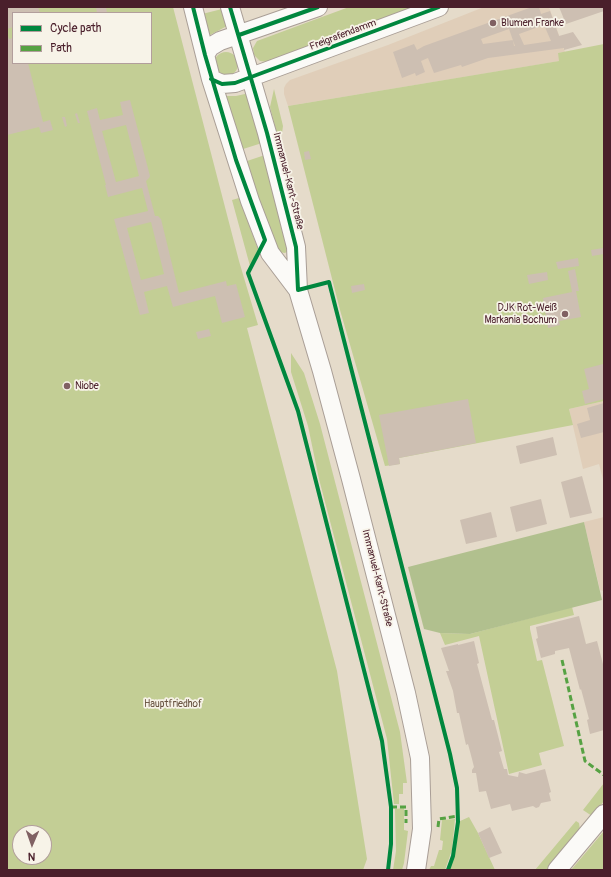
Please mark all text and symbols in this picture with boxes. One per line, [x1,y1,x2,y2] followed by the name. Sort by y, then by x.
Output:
[12,12,152,64] legend
[308,17,378,53] street label: Freigrafendamm
[501,17,564,29] place label: Blumen Franke
[488,18,498,28] marker: Blumen Franke
[50,21,101,36] text: Cycle path
[50,41,72,56] text: Path
[270,131,306,231] street label: Immanuel-Kant-Straße
[484,302,557,326] place label: DJK Rot-Weiß Markania Bochum
[560,309,570,319] marker: DJK Rot-Weiß Markania Bochum
[75,380,99,392] place label: Niobe
[62,381,72,391] marker: Niobe
[359,528,395,628] street label: Immanuel-Kant-Straße
[144,698,202,710] park label: Hauptfriedhof
[12,825,52,865] north arrow
[28,850,36,863] text: N

